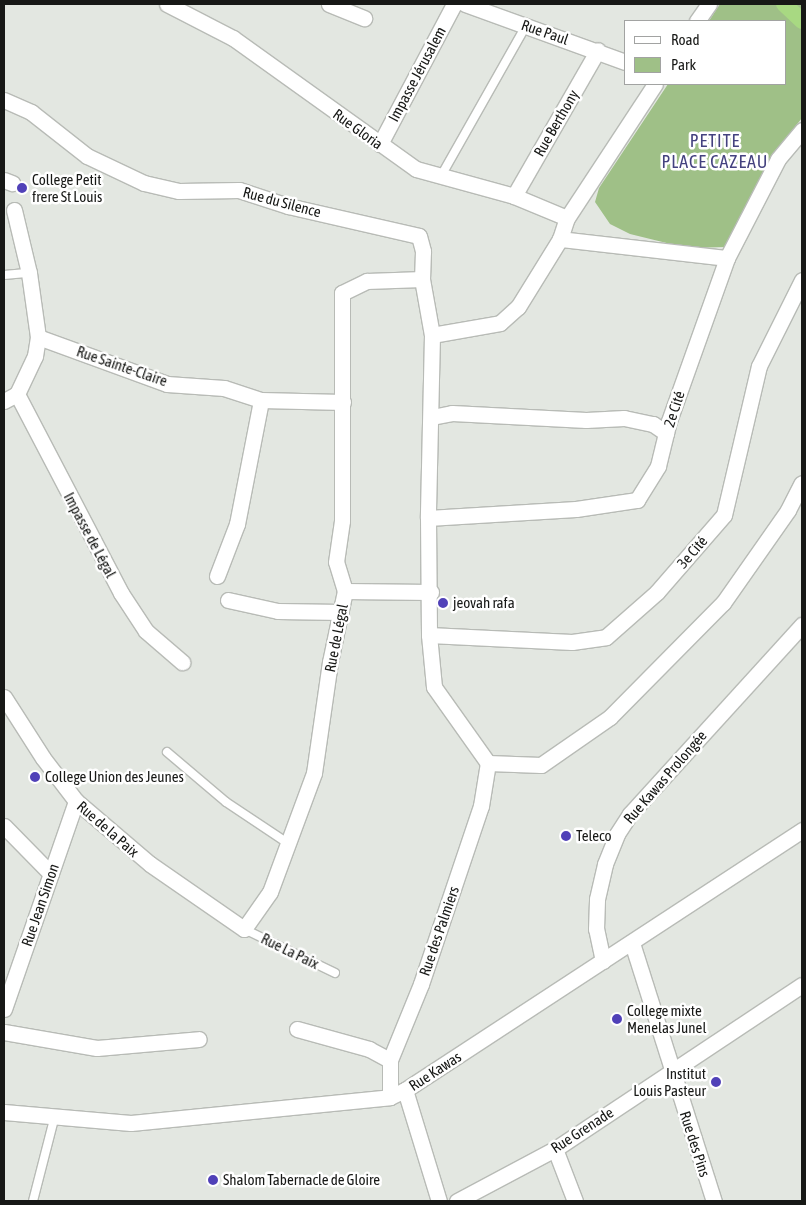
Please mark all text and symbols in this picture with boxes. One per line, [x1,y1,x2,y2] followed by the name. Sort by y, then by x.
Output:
[519,16,571,48] street label: Rue Paul
[624,20,786,85] legend
[384,23,450,125] street label: Impasse Jérusalem
[671,31,700,48] text: Road
[671,56,696,73] text: Park
[530,86,582,160] street label: Rue Berthony
[330,105,386,153] street label: Rue Gloria
[660,131,770,173] district label: PETITE PLACE CAZEAU
[32,170,102,205] place label: College Petit frere St Louis
[16,182,28,194] marker: College Petit frere St Louis
[241,183,323,221] street label: Rue du Silence
[74,342,170,390] street label: Rue Sainte-Claire
[660,389,688,429] street label: 2e Cité
[60,489,120,581] street label: Impasse de Légal
[673,532,711,572] street label: 3e Cité
[453,594,515,612] place label: jeovah rafa
[437,597,449,609] marker: jeovah rafa
[321,602,351,674] street label: Rue de Légal
[620,727,710,827] street label: Rue Kawas Prolongée
[45,768,184,786] place label: College Union des Jeunes
[29,771,41,783] marker: College Union des Jeunes
[73,797,143,861] street label: Rue de la Paix
[576,827,612,845] place label: Teleco
[560,830,572,842] marker: Teleco
[17,861,63,949] street label: Rue Jean Simon
[415,884,463,978] street label: Rue des Palmiers
[258,929,322,973] street label: Rue La Paix
[627,1001,706,1036] place label: College mixte Menelas Junel
[611,1013,623,1025] marker: College mixte Menelas Junel
[405,1047,465,1095] street label: Rue Kawas
[633,1064,706,1099] place label: Institut Louis Pasteur
[710,1076,722,1088] marker: Institut Louis Pasteur
[547,1103,617,1157] street label: Rue Grenade
[676,1109,714,1179] street label: Rue des Pins
[223,1171,380,1189] place label: Shalom Tabernacle de Gloire
[207,1174,219,1186] marker: Shalom Tabernacle de Gloire

